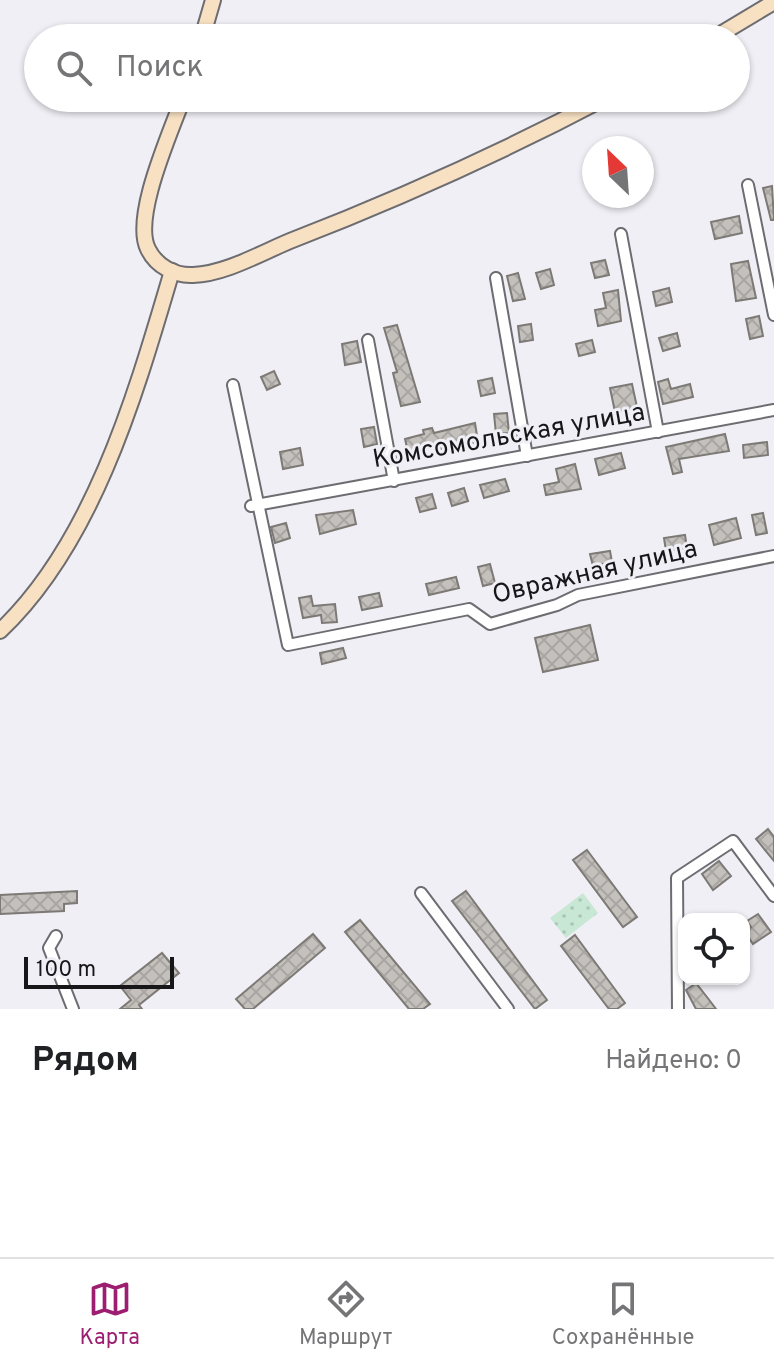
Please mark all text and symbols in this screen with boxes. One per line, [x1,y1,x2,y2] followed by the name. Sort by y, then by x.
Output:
[24,24,750,112] search box
[52,46,96,90] icon: search
[116,50,204,87] text: Поиск
[582,136,654,208] north arrow
[370,397,648,477] street label: Комсомольская улица
[489,533,701,613] street label: Овражная улица
[678,913,750,985] map controls
[678,913,750,985] button: locate
[24,953,174,989] scale bar
[36,957,96,984] text: 100 m
[32,1040,139,1083] text: Рядом
[605,1045,742,1078] text: Найдено: 0
[80,1277,140,1352] tab: Карта
[299,1277,393,1352] tab: Маршрут
[552,1277,694,1352] tab: Сохранённые

